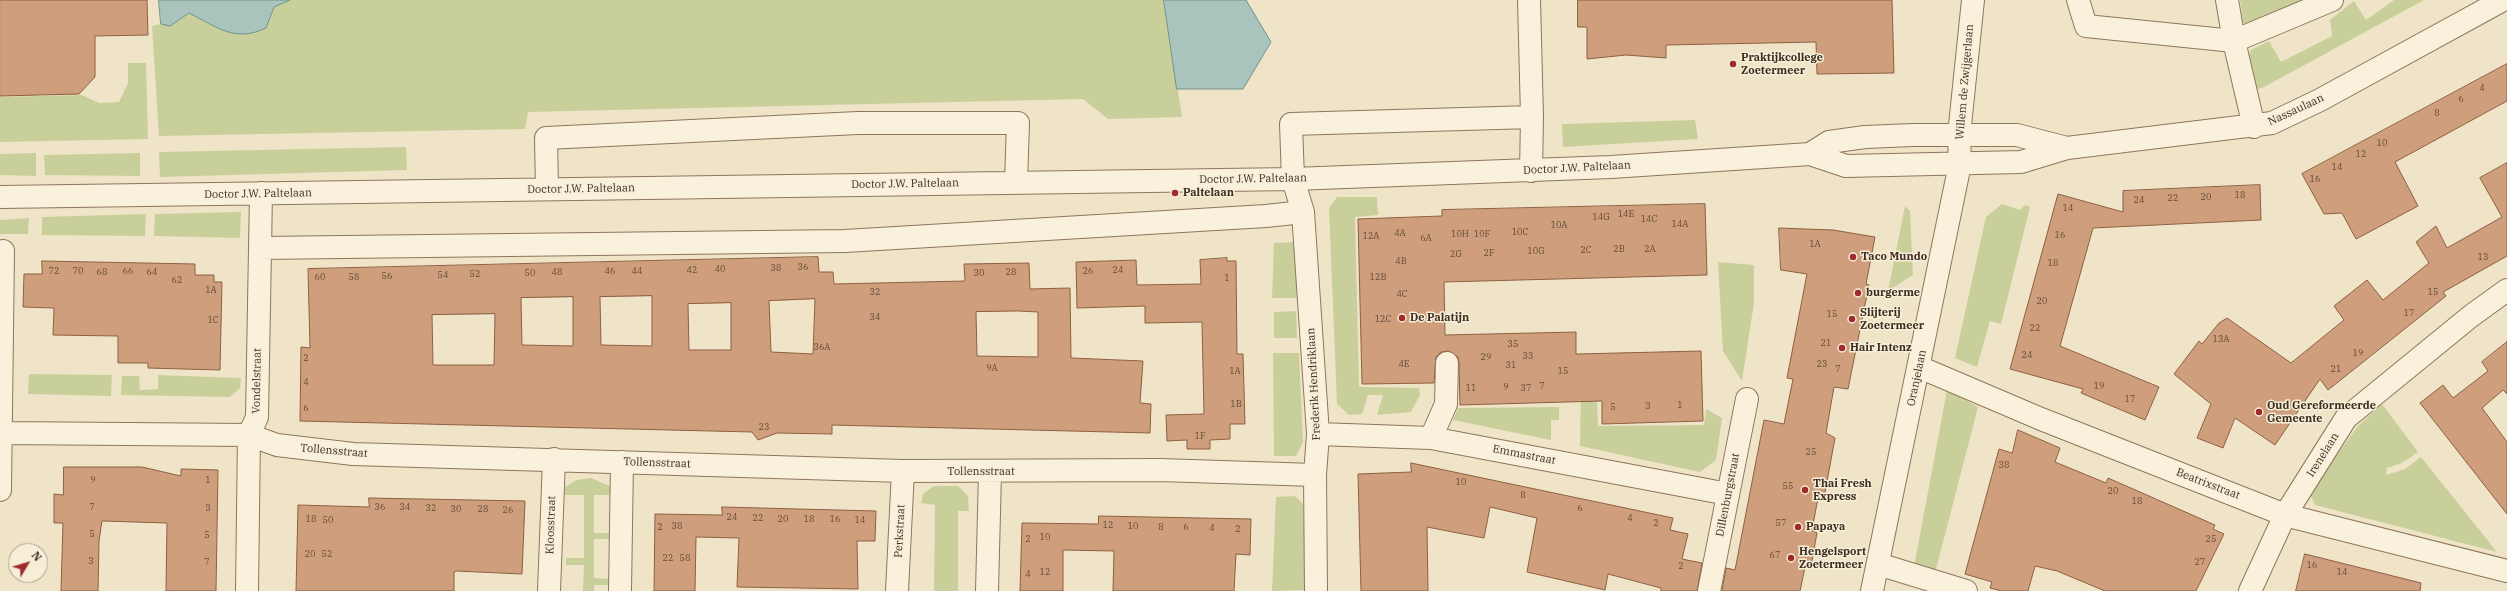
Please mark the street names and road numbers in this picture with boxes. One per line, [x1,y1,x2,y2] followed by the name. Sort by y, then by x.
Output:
[1953,24,1977,140] street label: Willem de Zwijgerlaan
[2266,91,2326,129] street label: Nassaulaan
[1523,159,1631,177] street label: Doctor J.W. Paltelaan
[1199,171,1307,187] street label: Doctor J.W. Paltelaan
[851,176,959,192] street label: Doctor J.W. Paltelaan
[527,181,635,197] street label: Doctor J.W. Paltelaan
[204,186,312,202] street label: Doctor J.W. Paltelaan
[1304,327,1324,441] street label: Frederik Hendriklaan
[250,348,264,414] street label: Vondelstraat
[1905,349,1929,407] street label: Oranjelaan
[2304,430,2342,480] street label: Irenelaan
[300,441,368,461] street label: Tollensstraat
[1491,442,1557,468] street label: Emmastraat
[1713,452,1743,538] street label: Dillenburgstraat
[623,455,691,471] street label: Tollensstraat
[947,465,1015,479] street label: Tollensstraat
[2174,466,2242,502] street label: Beatrixstraat
[543,495,559,555] street label: Kloosstraat
[892,504,908,558] street label: Perkstraat

